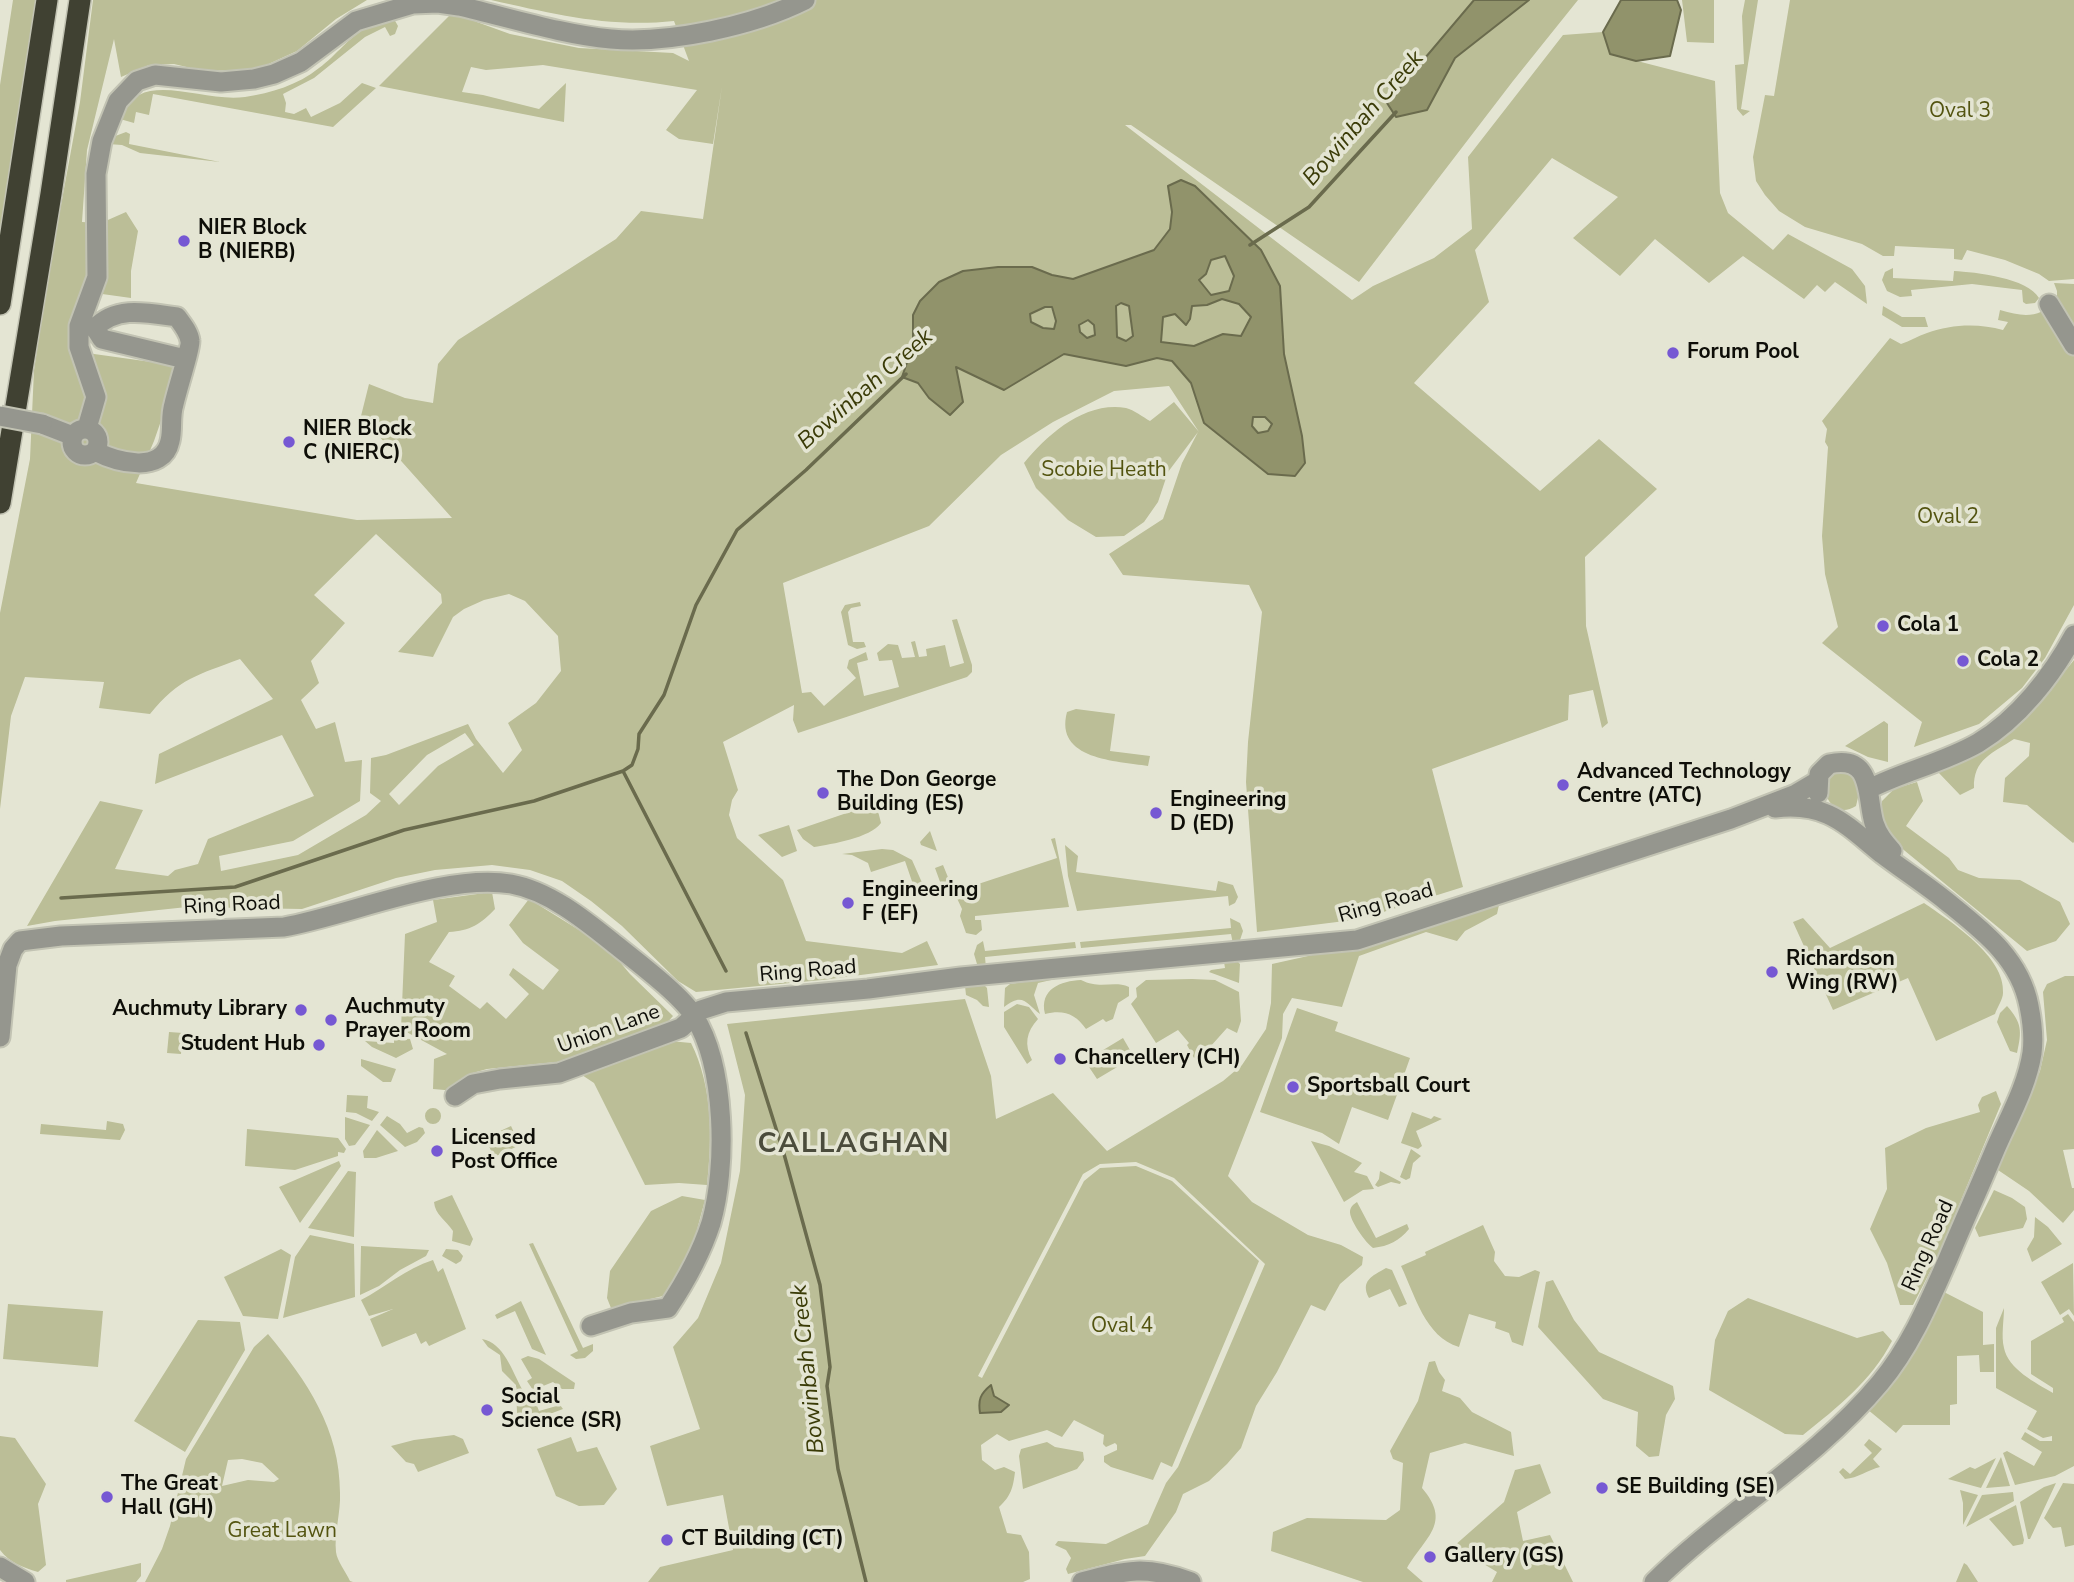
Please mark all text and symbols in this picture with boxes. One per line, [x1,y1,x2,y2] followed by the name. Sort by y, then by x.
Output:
[1298,46,1430,192] water label: Bowinbah Creek
[1929,99,1991,125] park label: Oval 3
[198,216,307,266] place label: NIER Block B (NIERB)
[176,233,192,249] marker: NIER Block B (NIERB)
[793,324,939,456] water label: Bowinbah Creek
[1687,340,1799,366] place label: Forum Pool
[1665,345,1681,361] marker: Forum Pool
[303,417,412,467] place label: NIER Block C (NIERC)
[281,434,297,450] marker: NIER Block C (NIERC)
[1041,458,1167,484] park label: Scobie Heath
[1917,505,1979,531] park label: Oval 2
[1897,613,1959,639] place label: Cola 1
[1875,618,1891,634] marker: Cola 1
[1977,648,2039,674] place label: Cola 2
[1955,653,1971,669] marker: Cola 2
[1577,760,1791,810] place label: Advanced Technology Centre (ATC)
[837,768,996,818] place label: The Don George Building (ES)
[1555,777,1571,793] marker: Advanced Technology Centre (ATC)
[815,785,831,801] marker: The Don George Building (ES)
[1170,788,1286,838] place label: Engineering D (ED)
[1148,805,1164,821] marker: Engineering D (ED)
[862,878,978,928] place label: Engineering F (EF)
[1336,878,1436,930] street label: Ring Road
[183,891,281,921] street label: Ring Road
[840,895,856,911] marker: Engineering F (EF)
[1786,947,1899,997] place label: Richardson Wing (RW)
[758,955,858,989] street label: Ring Road
[1764,964,1780,980] marker: Richardson Wing (RW)
[345,995,471,1045] place label: Auchmuty Prayer Room
[112,997,287,1023] place label: Auchmuty Library
[555,1000,663,1060] street label: Union Lane
[293,1002,309,1018] marker: Auchmuty Library
[323,1012,339,1028] marker: Auchmuty Prayer Room
[181,1032,305,1058] place label: Student Hub
[311,1037,327,1053] marker: Student Hub
[1074,1046,1241,1072] place label: Chancellery (CH)
[1052,1051,1068,1067] marker: Chancellery (CH)
[1307,1074,1470,1100] place label: Sportsball Court
[1285,1079,1301,1095] marker: Sportsball Court
[451,1126,558,1176] place label: Licensed Post Office
[759,1128,949,1162] district label: CALLAGHAN
[429,1143,445,1159] marker: Licensed Post Office
[1898,1196,1960,1296] street label: Ring Road
[786,1283,832,1455] water label: Bowinbah Creek
[1091,1314,1153,1340] park label: Oval 4
[501,1385,623,1435] place label: Social Science (SR)
[479,1402,495,1418] marker: Social Science (SR)
[121,1472,218,1522] place label: The Great Hall (GH)
[1616,1475,1776,1501] place label: SE Building (SE)
[1594,1480,1610,1496] marker: SE Building (SE)
[99,1489,115,1505] marker: The Great Hall (GH)
[227,1519,337,1545] park label: Great Lawn
[681,1527,844,1553] place label: CT Building (CT)
[659,1532,675,1548] marker: CT Building (CT)
[1444,1544,1565,1570] place label: Gallery (GS)
[1422,1549,1438,1565] marker: Gallery (GS)

